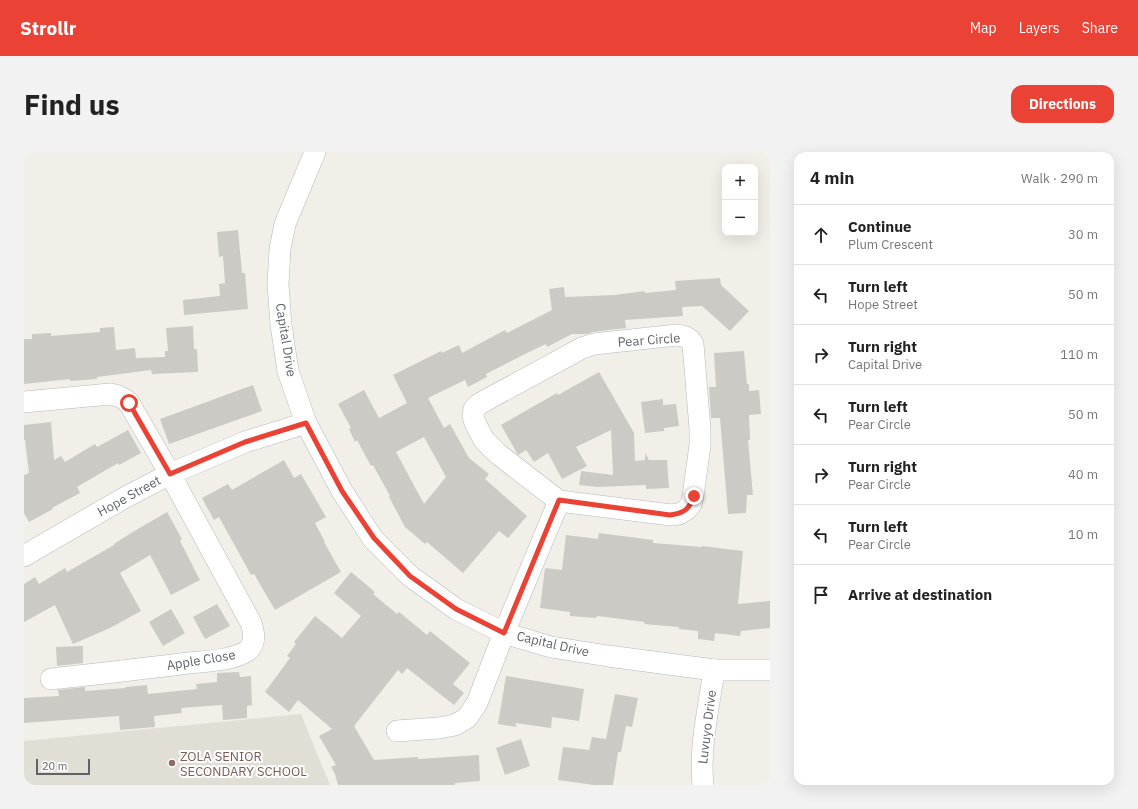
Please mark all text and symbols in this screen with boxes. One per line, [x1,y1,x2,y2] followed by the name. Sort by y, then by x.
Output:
[20,16,76,40] text: Strollr
[970,19,997,37] text: Map
[1019,19,1060,37] text: Layers
[1082,19,1118,37] text: Share
[1011,85,1114,123] button: Directions
[24,86,120,123] text: Find us
[722,164,758,236] map controls
[722,164,758,200] button: +
[810,167,854,189] text: 4 min
[1021,170,1098,187] text: Walk · 290 m
[722,200,758,236] button: −
[848,217,912,236] text: Continue
[810,224,832,246] icon: ahead
[1068,226,1098,243] text: 30 m
[848,236,933,253] text: Plum Crescent
[848,277,908,296] text: Turn left
[810,284,832,306] icon: left
[1068,286,1098,303] text: 50 m
[848,296,918,313] text: Hope Street
[272,302,300,378] street label: Capital Drive
[617,329,681,351] street label: Pear Circle
[848,337,917,356] text: Turn right
[810,344,832,366] icon: right
[1060,346,1098,363] text: 110 m
[848,356,922,373] text: Capital Drive
[120,394,138,412] route start
[848,397,908,416] text: Turn left
[810,404,832,426] icon: left
[1068,406,1098,423] text: 50 m
[848,416,911,433] text: Pear Circle
[848,457,917,476] text: Turn right
[810,464,832,486] icon: right
[1068,466,1098,483] text: 40 m
[94,472,164,520] street label: Hope Street
[848,476,911,493] text: Pear Circle
[685,487,703,505] route end
[848,517,908,536] text: Turn left
[810,524,832,546] icon: left
[1068,526,1098,543] text: 10 m
[848,536,911,553] text: Pear Circle
[810,584,832,606] icon: arrive
[848,585,992,604] text: Arrive at destination
[515,627,591,661] street label: Capital Drive
[165,646,237,674] street label: Apple Close
[694,689,720,765] street label: Luvuyo Drive
[180,748,307,780] place label: ZOLA SENIOR SECONDARY SCHOOL
[36,757,90,776] scale bar
[167,758,177,768] marker: ZOLA SENIOR SECONDARY SCHOOL
[42,759,67,773] text: 20 m

